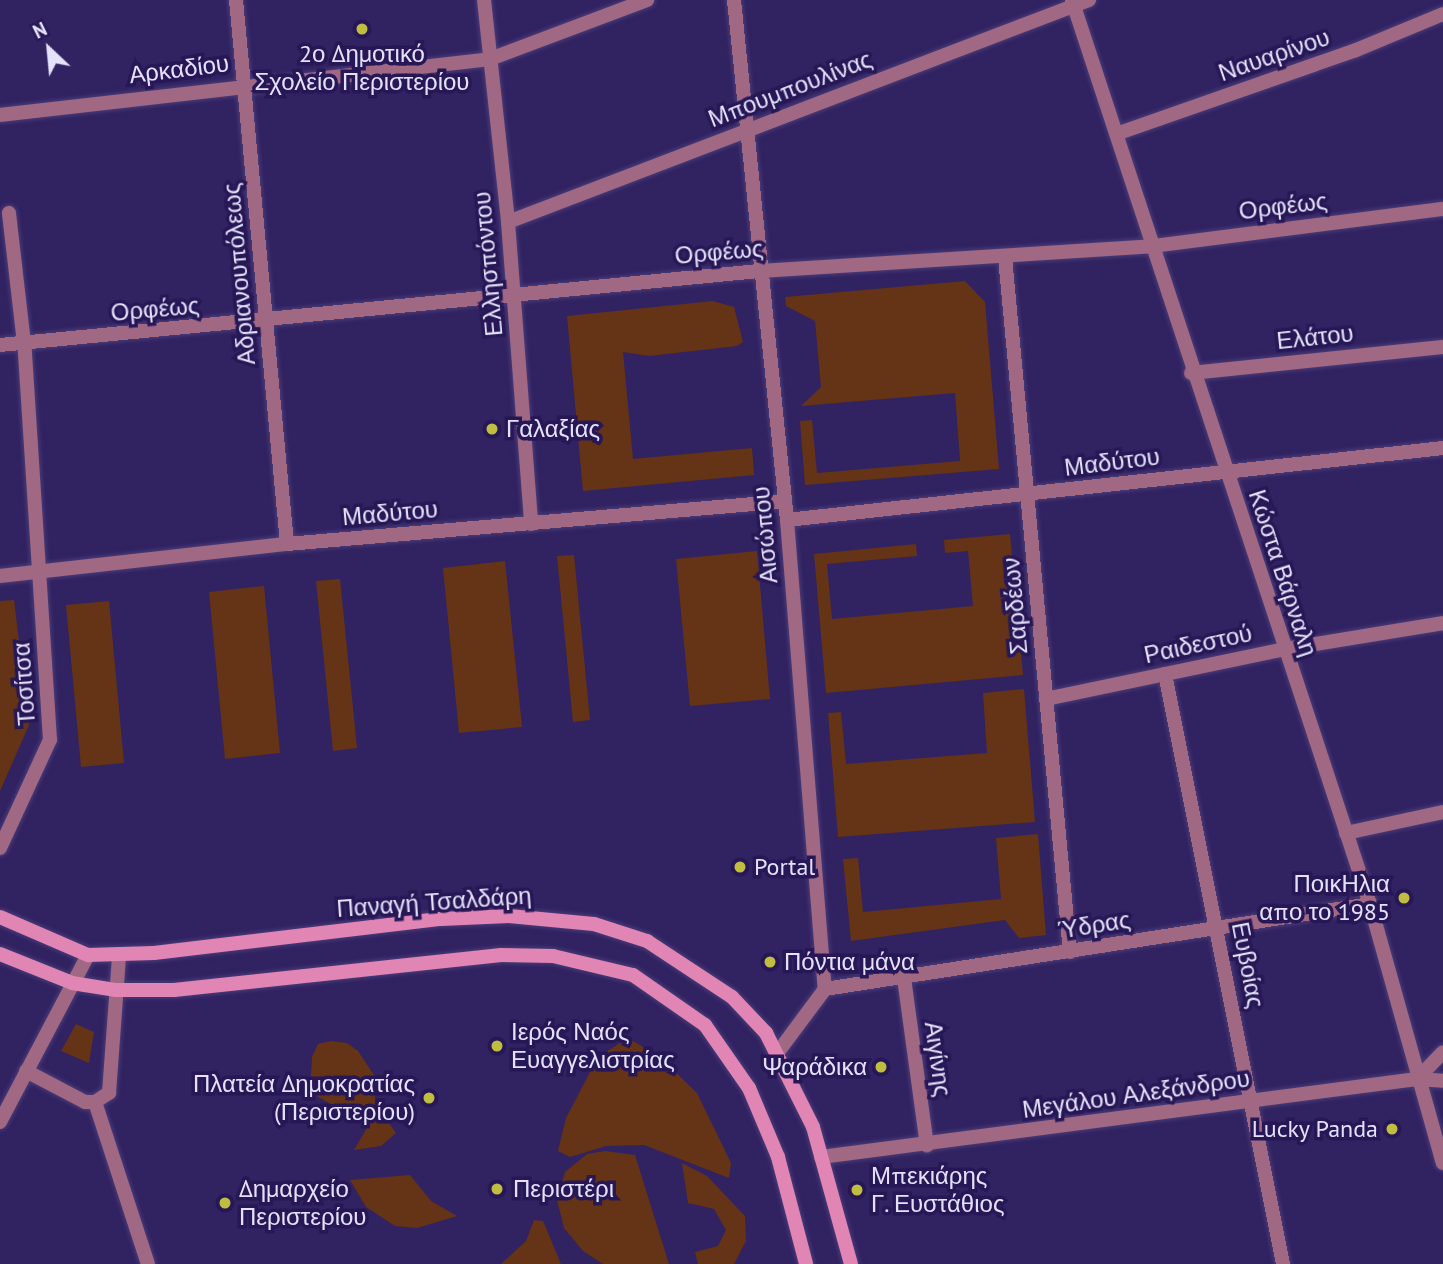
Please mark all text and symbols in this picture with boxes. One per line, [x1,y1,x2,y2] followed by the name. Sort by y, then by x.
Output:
[14,14,84,84] north arrow
[29,17,51,44] text: N
[354,21,370,37] marker: 2ο Δημοτικό Σχολείο Περιστερίου
[1215,23,1333,87] street label: Ναυαρίνου
[255,40,469,96] place label: 2ο Δημοτικό Σχολείο Περιστερίου
[704,45,876,133] street label: Μπουμπουλίνας
[127,49,231,89] street label: Αρκαδίου
[217,182,261,366] street label: Αδριανουπόλεως
[1237,186,1329,226] street label: Ορφέως
[467,190,509,338] street label: Ελλησπόντου
[673,234,765,270] street label: Ορφέως
[109,291,201,327] street label: Ορφέως
[1275,319,1355,355] street label: Ελάτου
[506,415,600,443] place label: Γαλαξίας
[484,421,500,437] marker: Γαλαξίας
[1063,442,1161,482] street label: Μαδύτου
[746,485,784,585] street label: Αισώπου
[1243,486,1323,660] street label: Κώστα Βάρναλη
[341,494,439,532] street label: Μαδύτου
[996,556,1034,656] street label: Σαρδέων
[1141,619,1255,669] street label: Ραιδεστού
[7,641,41,727] street label: Τοσίτσα
[754,853,815,881] place label: Portal
[732,859,748,875] marker: Portal
[1259,870,1390,926] place label: ΠοικΗλια απο το 1985
[336,881,532,923] street label: Παναγή Τσαλδάρη
[1396,890,1412,906] marker: ΠοικΗλια απο το 1985
[1056,905,1132,945] street label: Ύδρας
[1226,920,1270,1010] street label: Ευβοίας
[784,948,915,976] place label: Πόντια μάνα
[762,954,778,970] marker: Πόντια μάνα
[511,1018,675,1074] place label: Ιερός Ναός Ευαγγελιστρίας
[918,1020,958,1098] street label: Αιγίνης
[489,1038,505,1054] marker: Ιερός Ναός Ευαγγελιστρίας
[762,1053,867,1081] place label: Ψαράδικα
[873,1059,889,1075] marker: Ψαράδικα
[1020,1064,1252,1124] street label: Μεγάλου Αλεξάνδρου
[193,1070,415,1126] place label: Πλατεία Δημοκρατίας (Περιστερίου)
[421,1090,437,1106] marker: Πλατεία Δημοκρατίας (Περιστερίου)
[1251,1115,1378,1143] place label: Lucky Panda
[1384,1121,1400,1137] marker: Lucky Panda
[871,1162,1006,1218] place label: Μπεκιάρης Γ. Ευστάθιος
[239,1175,366,1231] place label: Δημαρχείο Περιστερίου
[513,1175,614,1203] place label: Περιστέρι
[487,1179,507,1199] marker: Περιστέρι
[849,1182,865,1198] marker: Μπεκιάρης Γ. Ευστάθιος
[217,1195,233,1211] marker: Δημαρχείο Περιστερίου

